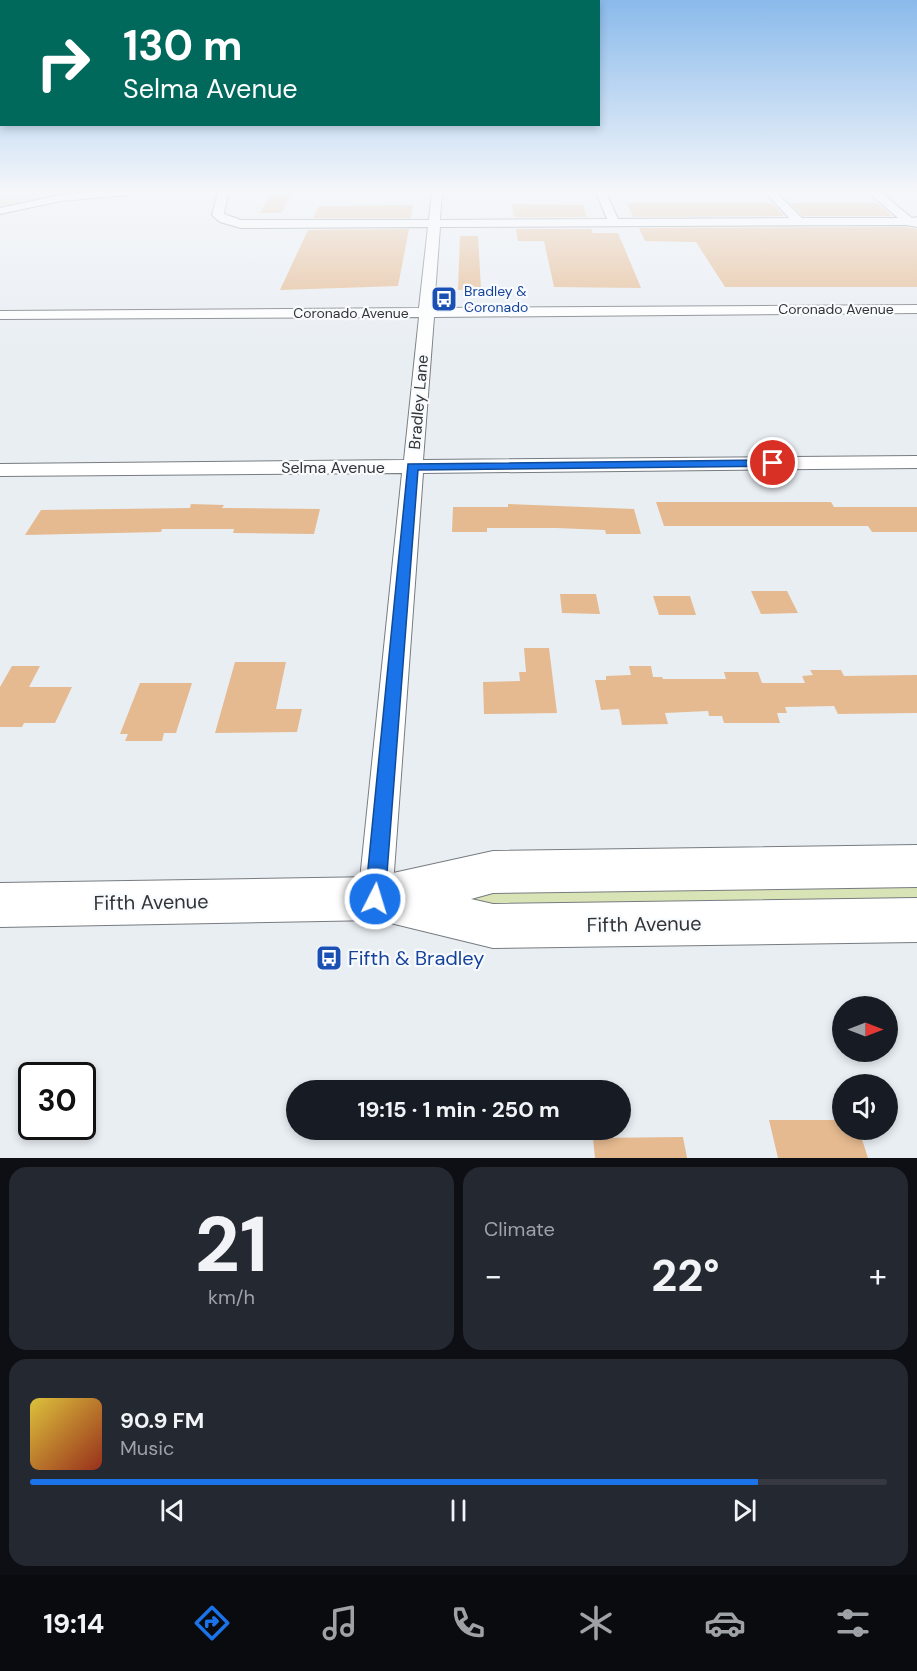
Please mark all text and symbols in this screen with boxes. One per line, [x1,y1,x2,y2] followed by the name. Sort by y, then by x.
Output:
[123,18,243,73] text: 130 m
[24,24,102,102] icon: right
[123,71,298,106] text: Selma Avenue
[464,282,528,316] place label: Bradley & Coronado
[429,284,459,314] bus stop icon: Bradley & Coronado
[778,300,894,318] street label: Coronado Avenue
[293,304,409,322] street label: Coronado Avenue
[404,354,433,450] street label: Bradley Lane
[747,437,798,488] pin
[756,446,789,479] icon: arrive
[281,457,385,478] street label: Selma Avenue
[343,867,407,931] position arrow
[93,888,209,916] street label: Fifth Avenue
[586,910,702,938] street label: Fifth Avenue
[314,943,344,973] bus stop icon: Fifth & Bradley
[348,945,484,971] place label: Fifth & Bradley
[832,996,898,1062] north arrow
[832,996,898,1140] map controls
[18,1062,96,1140] speed limit sign: 30
[832,1074,898,1140] button: sound
[357,1095,560,1124] text: 19:15 · 1 min · 250 m
[195,1194,268,1295] text: 21
[484,1216,555,1242] text: Climate
[651,1246,720,1305] text: 22°
[484,1254,502,1297] text: −
[869,1254,887,1297] text: +
[208,1284,255,1310] text: km/h
[120,1406,204,1435] text: 90.9 FM
[120,1435,175,1461] text: Music
[156,1494,189,1527] icon: previous
[442,1494,475,1527] icon: pause
[728,1494,761,1527] icon: next
[191,1602,233,1644] icon: directions
[319,1602,361,1644] icon: music
[447,1602,489,1644] icon: phone
[575,1602,617,1644] icon: climate
[704,1602,746,1644] icon: car
[832,1602,874,1644] icon: filters
[43,1606,104,1641] text: 19:14

